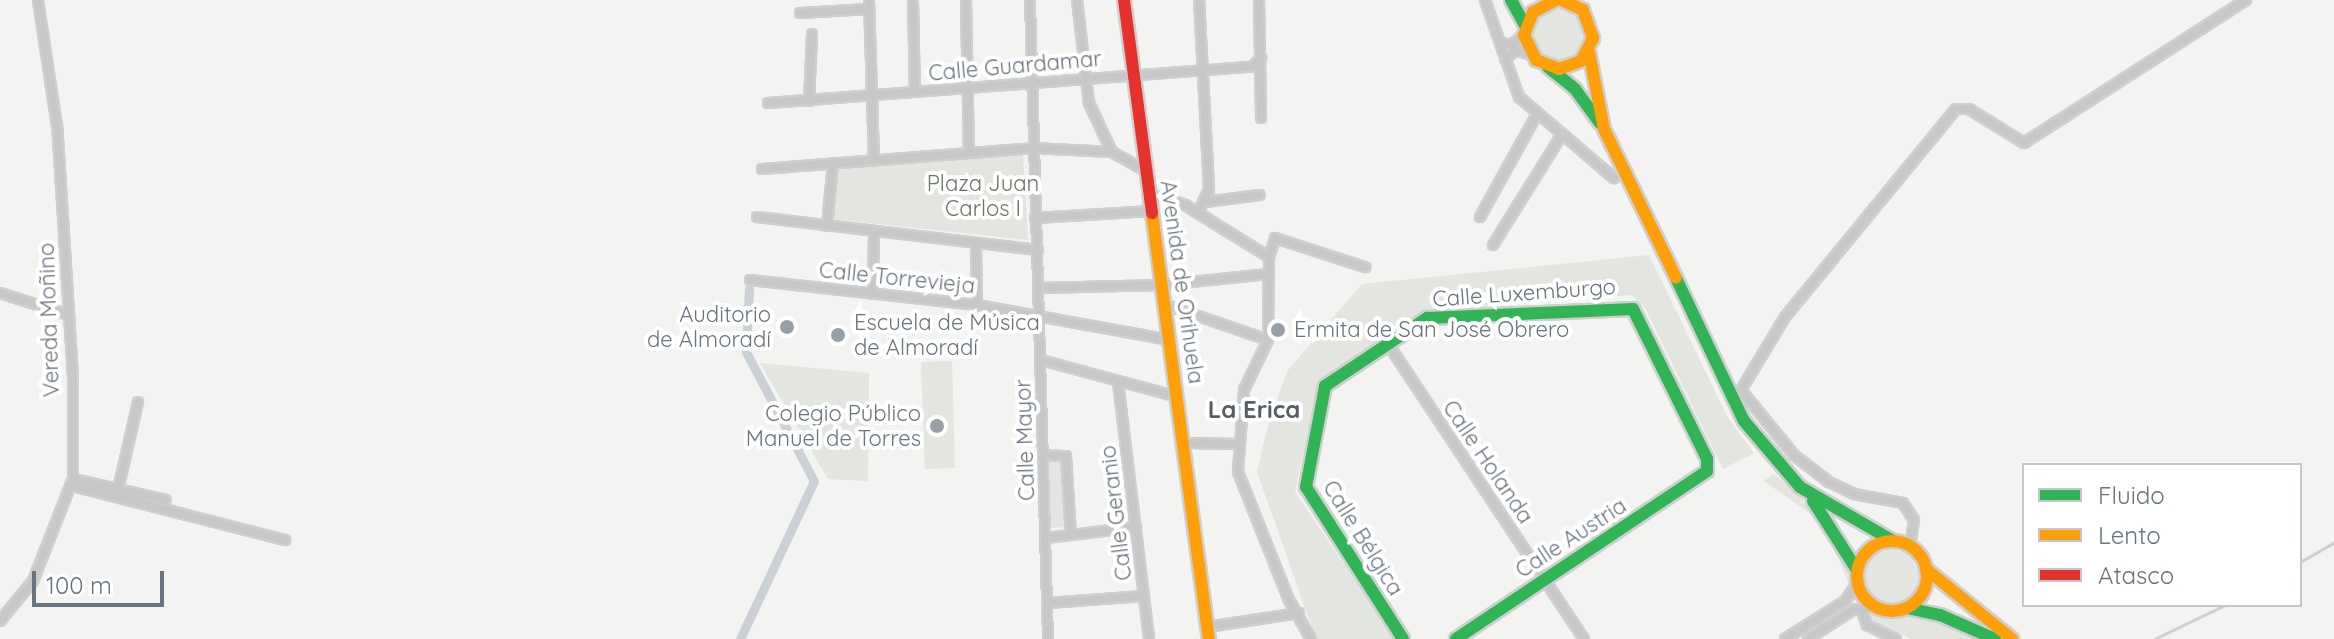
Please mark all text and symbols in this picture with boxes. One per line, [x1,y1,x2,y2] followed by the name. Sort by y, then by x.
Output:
[927,45,1103,87] street label: Calle Guardamar
[927,170,1039,222] park label: Plaza Juan Carlos I
[1155,179,1209,385] street label: Avenida de Orihuela
[33,242,65,398] street label: Vereda Moñino
[818,257,976,299] street label: Calle Torrevieja
[1431,273,1617,313] street label: Calle Luxemburgo
[647,301,771,352] place label: Auditorio de Almoradí
[854,309,1040,360] place label: Escuela de Música de Almoradí
[1294,317,1569,343] place label: Ermita de San José Obrero
[778,318,796,336] marker: Auditorio de Almoradí
[1269,321,1287,339] marker: Ermita de San José Obrero
[829,326,847,344] marker: Escuela de Música de Almoradí
[1010,379,1040,501] street label: Calle Mayor
[1437,395,1539,529] street label: Calle Holanda
[1208,396,1300,424] district label: La Erica
[746,400,921,452] place label: Colegio Público Manuel de Torres
[928,417,946,435] marker: Colegio Público Manuel de Torres
[1095,444,1137,582] street label: Calle Geranio
[2022,463,2302,607] legend
[1317,476,1409,600] street label: Calle Bélgica
[2098,480,2165,510] text: Fluido
[1511,492,1631,584] street label: Calle Austria
[2098,520,2161,550] text: Lento
[36,555,168,605] scale bar
[2098,560,2174,590] text: Atasco
[46,570,112,600] text: 100 m

